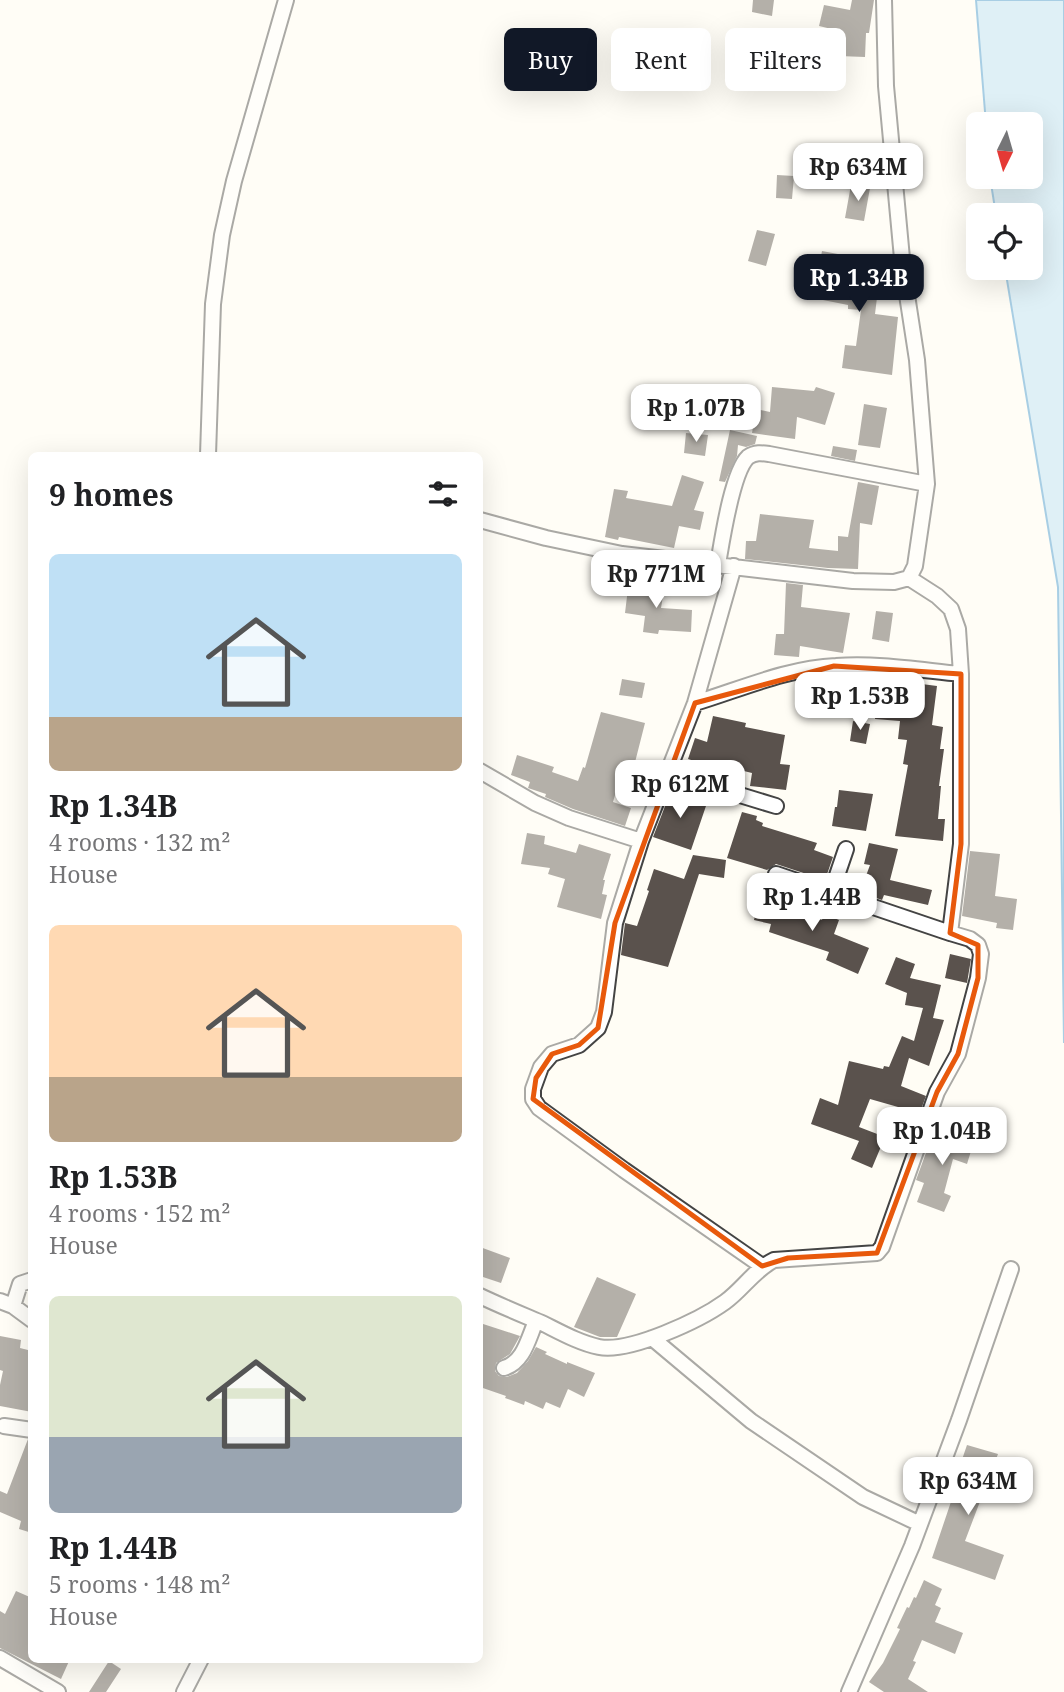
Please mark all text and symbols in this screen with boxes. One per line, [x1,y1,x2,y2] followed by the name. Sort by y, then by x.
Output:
[504,28,597,91] chip: Buy
[611,28,711,91] chip: Rent
[725,28,846,91] chip: Filters
[966,112,1043,189] north arrow
[966,112,1043,280] map controls
[793,144,923,203] pin: Rp 634M
[809,150,907,182] text: Rp 634M
[966,203,1043,280] button: locate
[787,254,931,314] pin: Rp 1.34B
[810,261,908,293] text: Rp 1.34B
[624,384,768,444] pin: Rp 1.07B
[647,391,745,423] text: Rp 1.07B
[49,474,173,515] text: 9 homes
[424,475,462,513] icon: filters
[591,550,721,610] pin: Rp 771M
[607,557,705,589] text: Rp 771M
[193,599,319,725] icon: home
[788,672,932,732] pin: Rp 1.53B
[811,679,909,711] text: Rp 1.53B
[615,760,745,820] pin: Rp 612M
[631,767,729,799] text: Rp 612M
[49,785,177,826] text: Rp 1.34B
[49,826,231,858] text: 4 rooms · 132 m²
[49,858,118,890] text: House
[740,874,884,933] pin: Rp 1.44B
[763,880,861,912] text: Rp 1.44B
[193,970,319,1096] icon: home
[870,1108,1014,1167] pin: Rp 1.04B
[893,1114,991,1146] text: Rp 1.04B
[49,1156,177,1197] text: Rp 1.53B
[49,1197,231,1229] text: 4 rooms · 152 m²
[49,1229,118,1261] text: House
[193,1341,319,1467] icon: home
[903,1458,1033,1517] pin: Rp 634M
[919,1464,1017,1496] text: Rp 634M
[49,1527,177,1568] text: Rp 1.44B
[49,1568,231,1600] text: 5 rooms · 148 m²
[49,1600,118,1632] text: House

